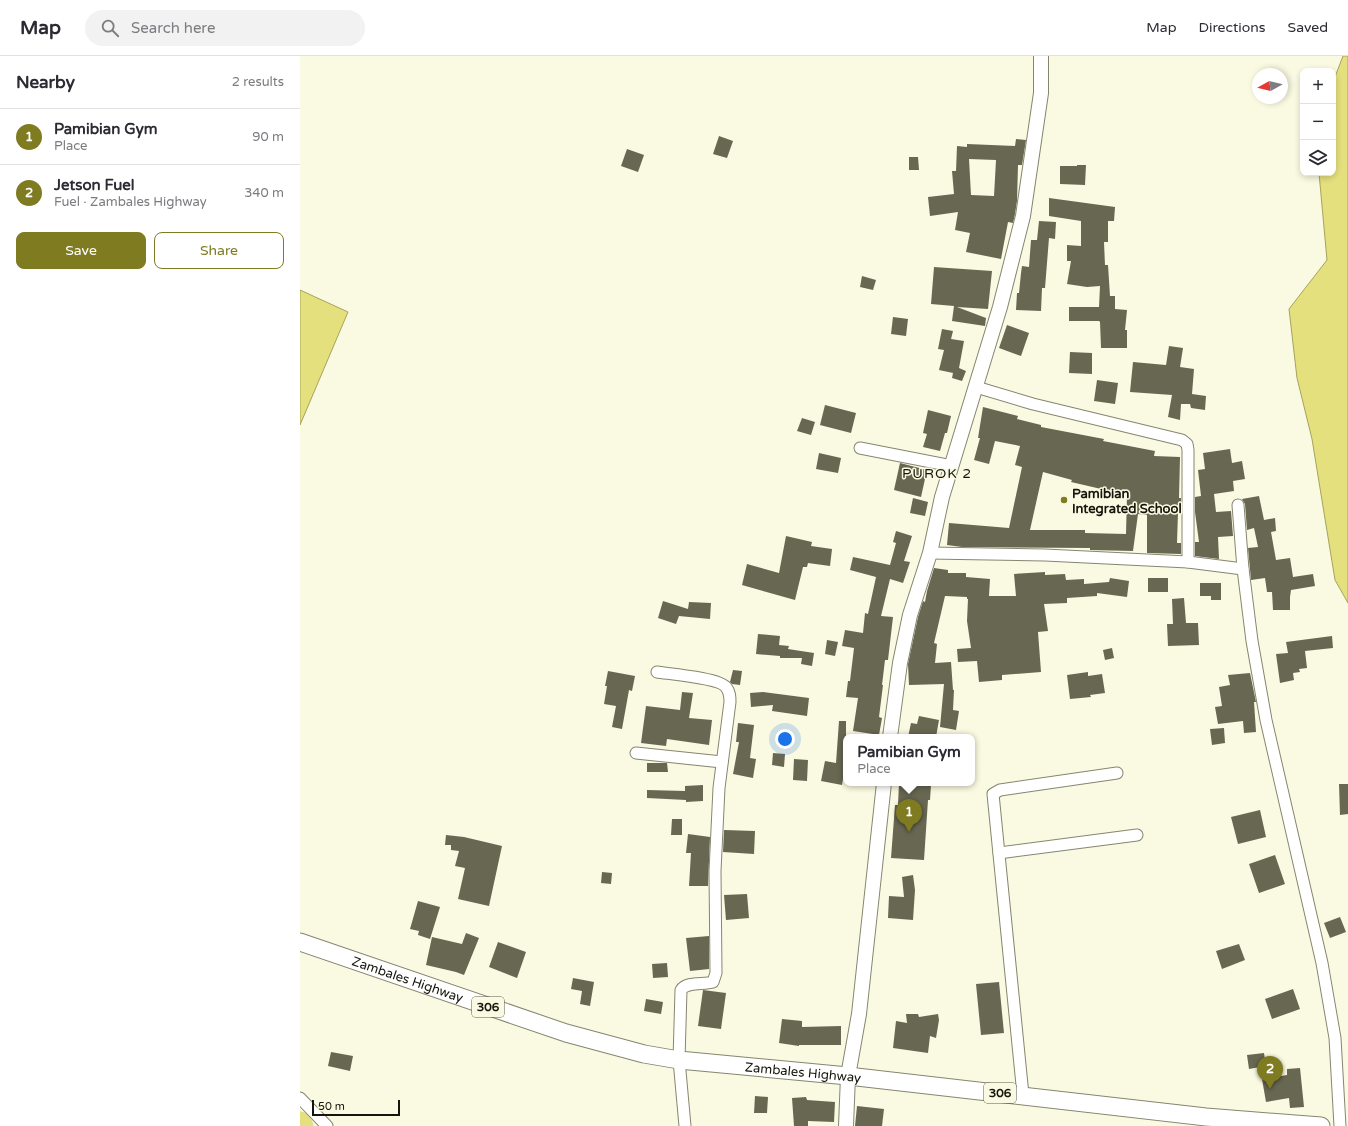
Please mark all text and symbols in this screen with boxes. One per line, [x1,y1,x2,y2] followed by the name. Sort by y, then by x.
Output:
[85,10,365,46] search box
[20,17,61,39] text: Map
[99,17,121,39] icon: search
[131,19,215,37] text: Search here
[1146,19,1177,36] text: Map
[1199,19,1266,36] text: Directions
[1288,19,1328,36] text: Saved
[1252,68,1288,104] north arrow
[1300,68,1336,176] map controls
[1300,68,1336,104] button: +
[16,72,75,93] text: Nearby
[232,74,284,90] text: 2 results
[1300,104,1336,140] button: −
[54,120,157,138] text: Pamibian Gym
[25,129,33,145] text: 1
[252,129,284,145] text: 90 m
[54,138,87,154] text: Place
[1300,140,1336,176] button: layers
[54,176,135,194] text: Jetson Fuel
[25,185,33,201] text: 2
[244,185,284,201] text: 340 m
[54,194,207,210] text: Fuel · Zambales Highway
[16,232,146,269] button: Save
[154,232,284,269] button: Share
[902,465,972,482] district label: PUROK 2
[1072,486,1182,517] place label: Pamibian Integrated School
[1059,495,1069,505] marker: Pamibian Integrated School
[775,729,795,749] your location
[843,734,975,786] popup
[857,743,961,761] text: Pamibian Gym
[857,761,891,777] text: Place
[896,799,922,832] pin: 1
[350,953,465,1006] street label: Zambales Highway
[472,997,504,1017] road number: 306
[1257,1056,1283,1089] pin: 2
[744,1059,862,1086] street label: Zambales Highway
[984,1083,1016,1103] road number: 306
[312,1098,400,1117] scale bar
[318,1100,345,1113] text: 50 m

